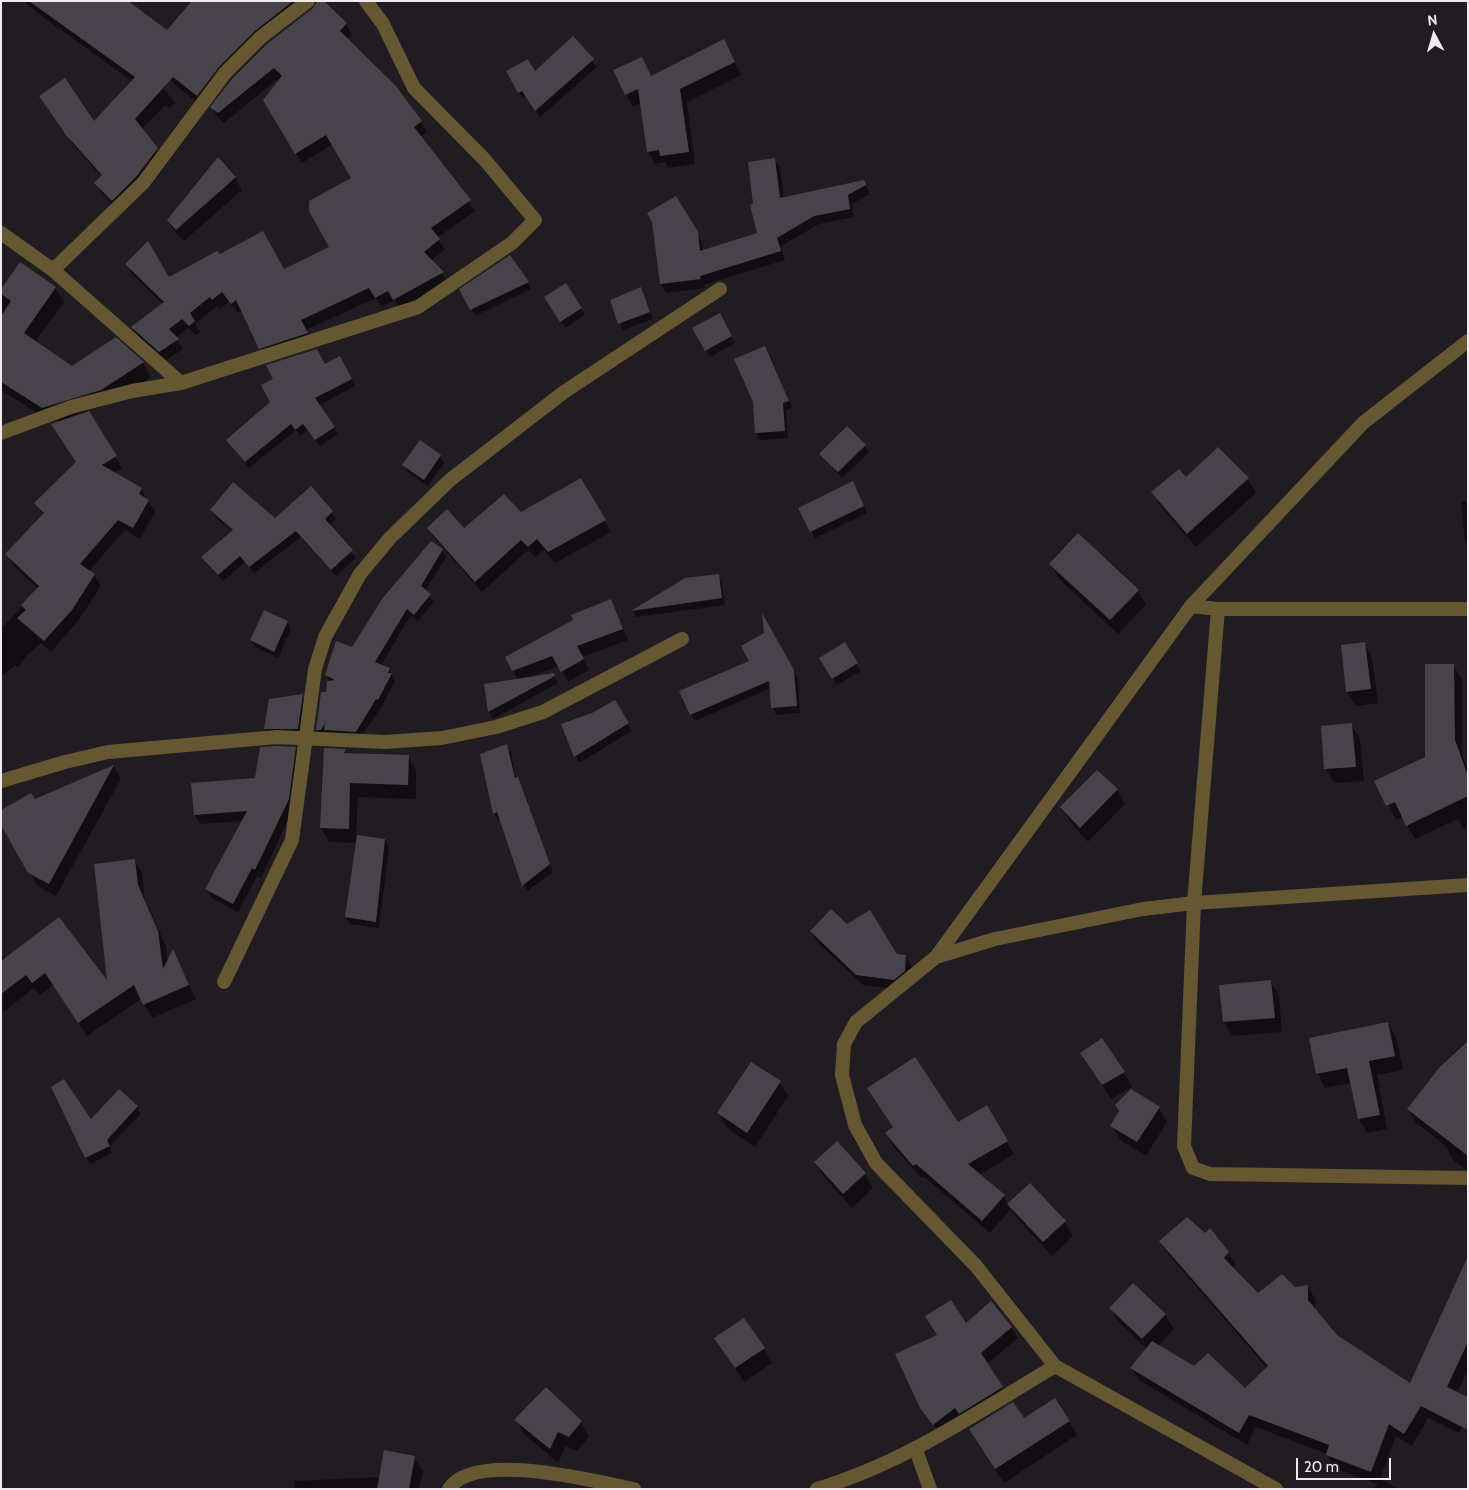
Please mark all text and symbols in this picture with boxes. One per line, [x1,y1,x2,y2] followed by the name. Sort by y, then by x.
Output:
[1409,10,1459,60] north arrow
[1427,11,1438,30] text: N
[1299,1448,1394,1480] scale bar
[1304,1458,1339,1476] text: 20 m

